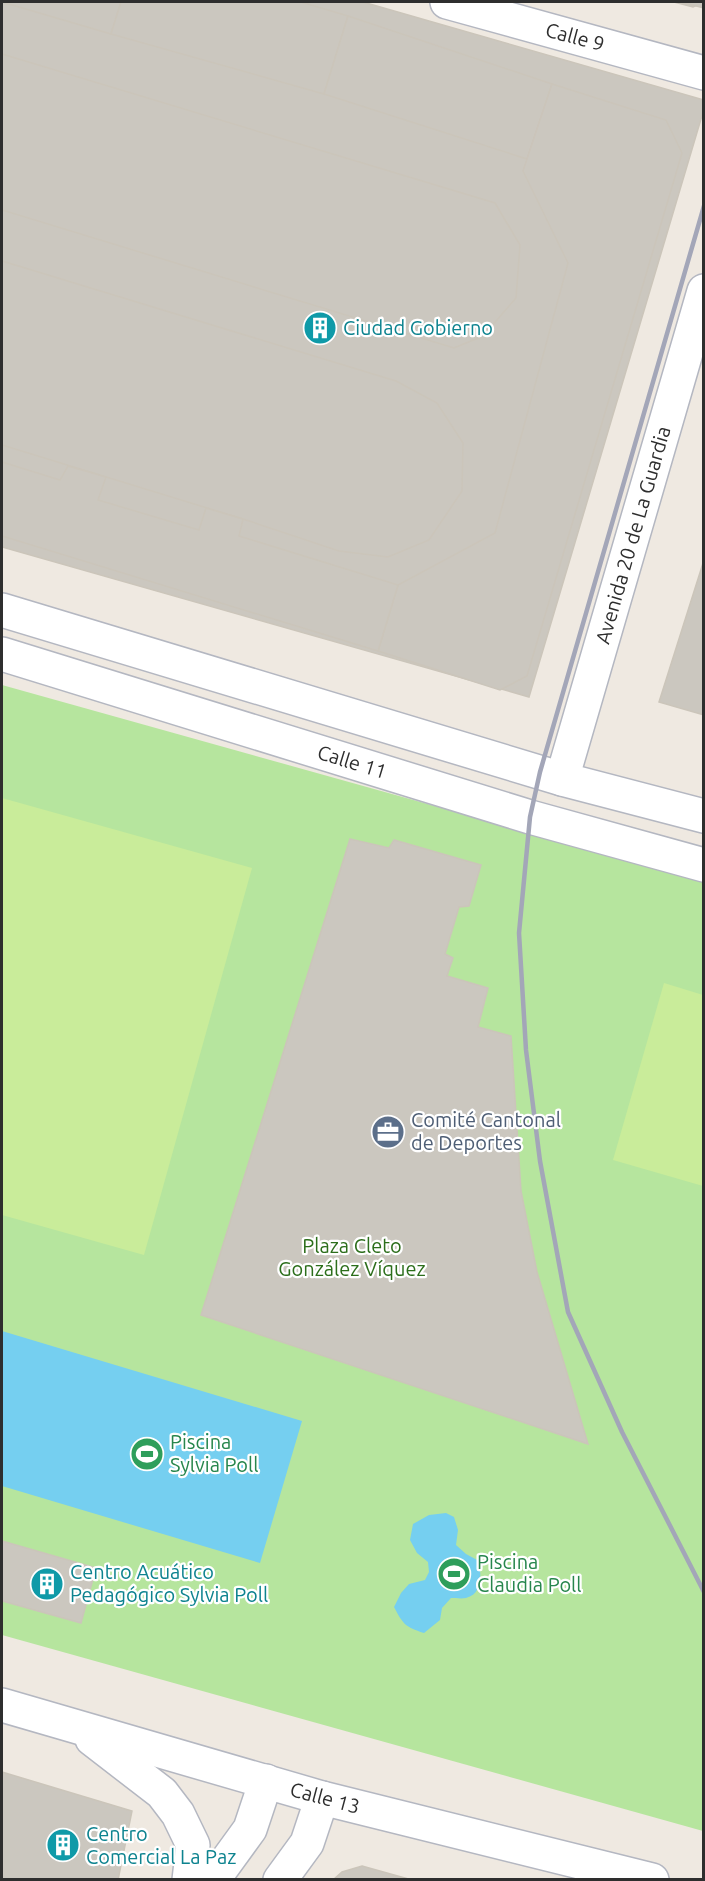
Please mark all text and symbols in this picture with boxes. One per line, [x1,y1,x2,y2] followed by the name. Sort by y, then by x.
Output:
[543,18,607,55] street label: Calle 9
[302,310,338,346] building icon: Ciudad Gobierno
[343,316,493,339] place label: Ciudad Gobierno
[590,423,675,646] street label: Avenida 20 de La Guardia
[315,740,390,783] street label: Calle 11
[411,1108,561,1154] place label: Comité Cantonal de Deportes
[370,1114,406,1150] office icon: Comité Cantonal de Deportes
[278,1234,426,1280] park label: Plaza Cleto González Víquez
[170,1430,258,1476] place label: Piscina Sylvia Poll
[129,1436,165,1472] sports icon: Piscina Sylvia Poll
[477,1550,582,1596] place label: Piscina Claudia Poll
[436,1556,472,1592] sports icon: Piscina Claudia Poll
[70,1560,268,1606] place label: Centro Acuático Pedagógico Sylvia Poll
[29,1566,65,1602] building icon: Centro Acuático Pedagógico Sylvia Poll
[288,1777,363,1818] street label: Calle 13
[86,1822,236,1868] place label: Centro Comercial La Paz
[45,1827,81,1863] building icon: Centro Comercial La Paz

